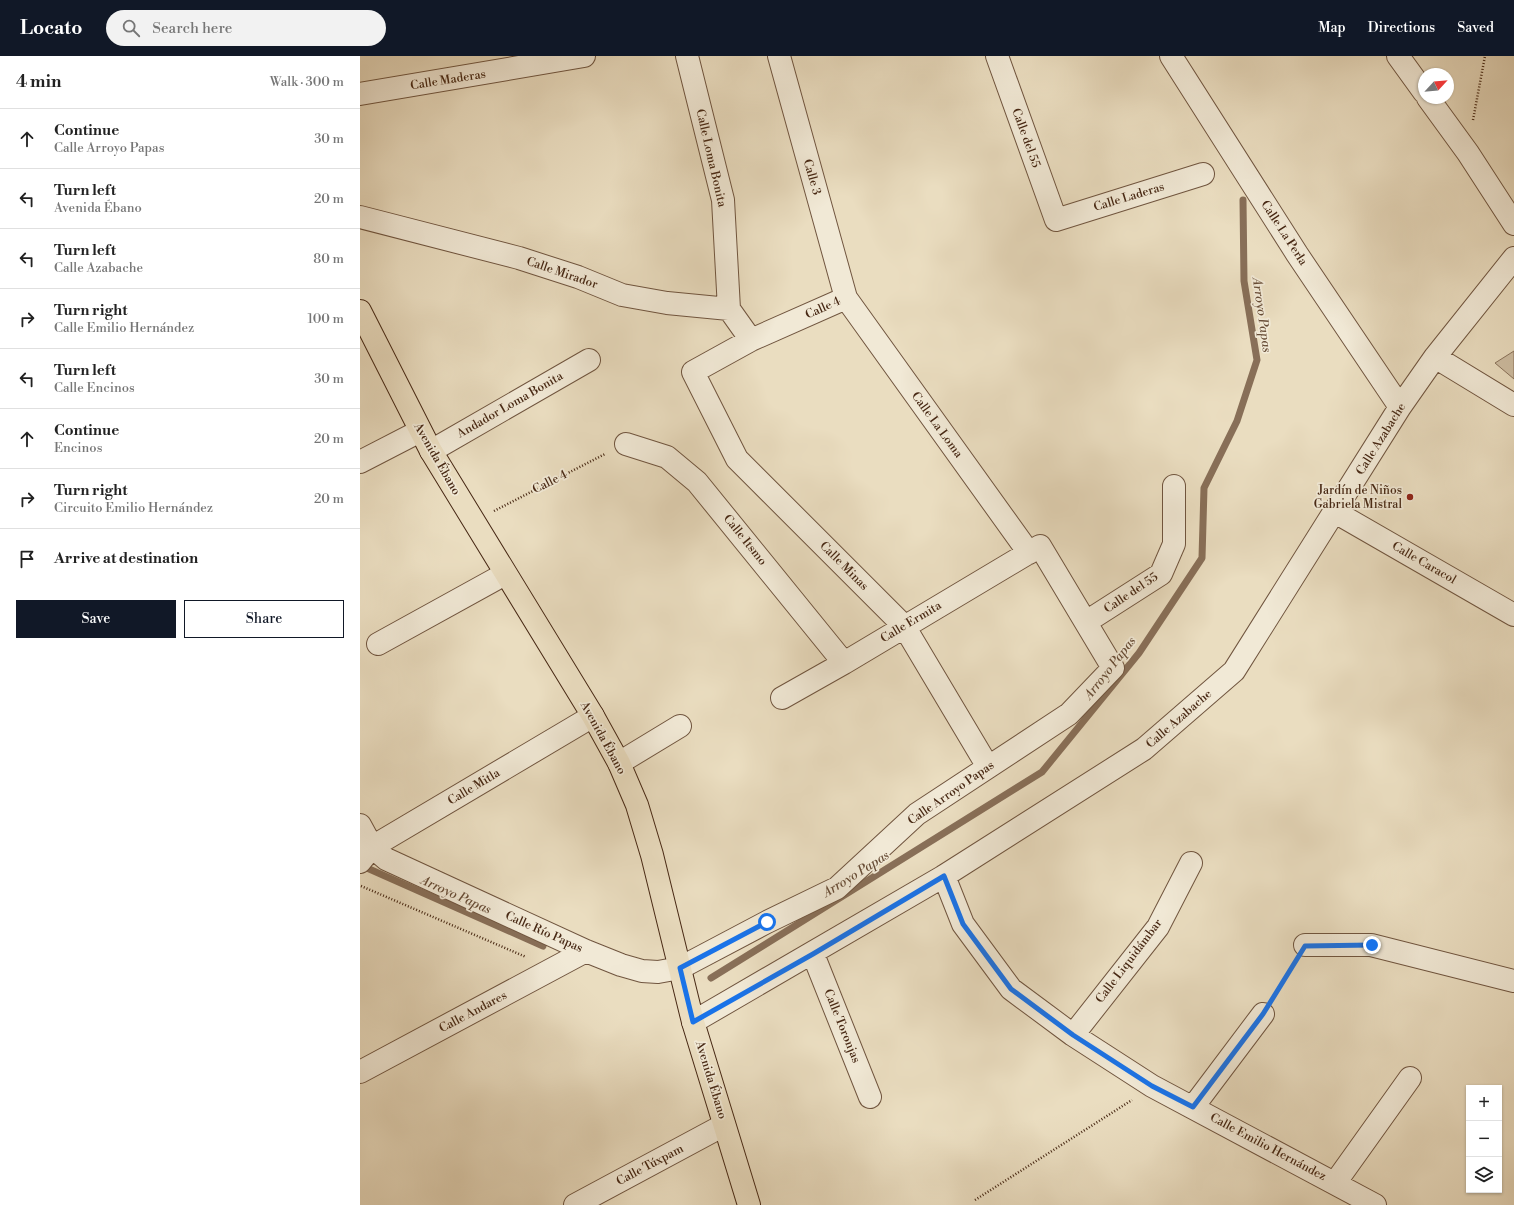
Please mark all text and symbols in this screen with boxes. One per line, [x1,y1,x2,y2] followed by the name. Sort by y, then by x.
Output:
[106,10,386,46] search box
[20,16,82,40] text: Locato
[120,17,142,39] icon: search
[152,19,232,38] text: Search here
[1318,19,1346,37] text: Map
[1368,19,1435,37] text: Directions
[1457,19,1494,37] text: Saved
[409,67,487,93] street label: Calle Maderas
[1418,68,1454,104] north arrow
[16,71,61,93] text: 4 min
[270,74,344,90] text: Walk · 300 m
[1008,106,1044,170] street label: Calle del 55
[692,107,730,209] street label: Calle Loma Bonita
[54,121,119,140] text: Continue
[16,128,38,150] icon: ahead
[314,131,344,147] text: 30 m
[54,140,164,156] text: Calle Arroyo Papas
[800,157,824,197] street label: Calle 3
[1092,179,1166,215] street label: Calle Laderas
[54,181,116,200] text: Turn left
[16,188,38,210] icon: left
[314,191,344,207] text: 20 m
[1257,198,1311,269] street label: Calle La Perla
[54,200,142,216] text: Avenida Ébano
[54,241,116,260] text: Turn left
[16,248,38,270] icon: left
[313,251,344,267] text: 80 m
[524,254,600,292] street label: Calle Mirador
[54,260,143,276] text: Calle Azabache
[1249,275,1275,353] water label: Arroyo Papas
[803,294,843,322] street label: Calle 4
[54,301,128,320] text: Turn right
[16,308,38,330] icon: right
[308,311,344,327] text: 100 m
[54,320,194,336] text: Calle Emilio Hernández
[54,361,116,380] text: Turn left
[16,368,38,390] icon: left
[453,368,566,442] street label: Andador Loma Bonita
[314,371,344,387] text: 30 m
[54,380,135,396] text: Calle Encinos
[908,389,966,462] street label: Calle La Loma
[1353,400,1409,478] street label: Calle Azabache
[410,418,466,498] street label: Avenida Ébano
[54,421,119,440] text: Continue
[16,428,38,450] icon: ahead
[314,431,344,447] text: 20 m
[54,440,102,456] text: Encinos
[530,467,570,497] street label: Calle 4
[54,481,128,500] text: Turn right
[1314,483,1402,512] place label: Jardín de Niños Gabriela Mistral
[16,488,38,510] icon: right
[314,491,344,507] text: 20 m
[1405,492,1415,502] marker: Jardín de Niños Gabriela Mistral
[54,500,213,516] text: Circuito Emilio Hernández
[720,511,770,569] street label: Calle Itsmo
[816,538,872,594] street label: Calle Minas
[1389,539,1459,588] street label: Calle Caracol
[16,548,38,570] icon: arrive
[54,549,198,568] text: Arrive at destination
[1101,569,1161,617] street label: Calle del 55
[878,597,945,646] street label: Calle Ermita
[16,600,176,638] button: Save
[184,600,344,638] button: Share
[1079,633,1140,704] water label: Arroyo Papas
[1143,686,1215,752] street label: Calle Azabache
[576,697,631,777] street label: Avenida Ébano
[905,758,997,828] street label: Calle Arroyo Papas
[445,765,504,808] street label: Calle Mitla
[818,847,892,902] water label: Arroyo Papas
[417,872,494,918] water label: Arroyo Papas
[503,908,585,956] street label: Calle Río Papas
[758,913,776,931] route start
[1092,916,1166,1006] street label: Calle Liquidámbar
[1363,936,1381,954] route end
[820,987,864,1065] street label: Calle Toronjas
[437,988,509,1036] street label: Calle Andares
[692,1037,732,1121] street label: Avenida Ébano
[1466,1085,1502,1193] map controls
[1466,1085,1502,1121] button: +
[1207,1110,1329,1184] street label: Calle Emilio Hernández
[1466,1121,1502,1157] button: −
[614,1141,687,1189] street label: Calle Túxpam
[1466,1157,1502,1193] button: layers

